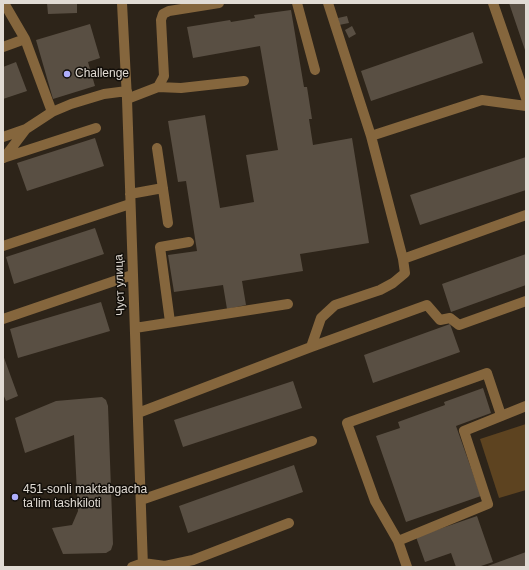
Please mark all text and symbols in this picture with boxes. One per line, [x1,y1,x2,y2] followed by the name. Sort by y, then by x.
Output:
[75,67,129,81] place label: Challenge
[62,69,72,79] marker: Challenge
[112,254,128,316] street label: Чуст улица
[23,483,147,511] place label: 451-sonli maktabgacha ta'lim tashkiloti
[10,492,20,502] marker: 451-sonli maktabgacha ta'lim tashkiloti

